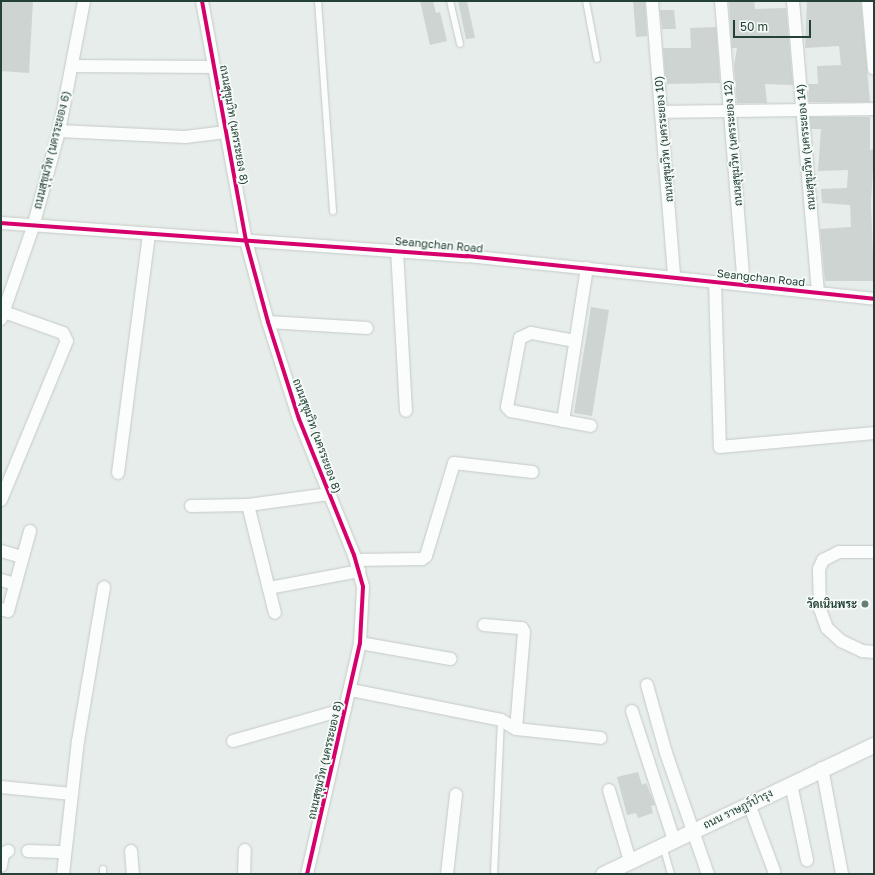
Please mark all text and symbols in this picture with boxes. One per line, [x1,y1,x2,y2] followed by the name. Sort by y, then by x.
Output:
[735,12,813,38] scale bar
[740,19,768,34] text: 50 m
[217,64,251,186] street label: ถนนสุขุมวิท (นครระยอง 8)
[652,75,676,203] street label: ถนนสุขุมวิท (นครระยอง 10)
[721,79,745,207] street label: ถนนสุขุมวิท (นครระยอง 12)
[794,83,818,211] street label: ถนนสุขุมวิท (นครระยอง 14)
[31,90,73,210] street label: ถนนสุขุมวิท (นครระยอง 6)
[394,235,484,255] street label: Seangchan Road
[716,267,806,289] street label: Seangchan Road
[290,377,344,495] street label: ถนนสุขุมวิท (นครระยอง 8)
[807,597,857,611] place label: วัดเนินพระ
[860,599,870,609] marker: วัดเนินพระ
[305,699,345,821] street label: ถนนสุขุมวิท (นครระยอง 8)
[701,786,775,832] street label: ถนน ราษฎร์บำรุง

